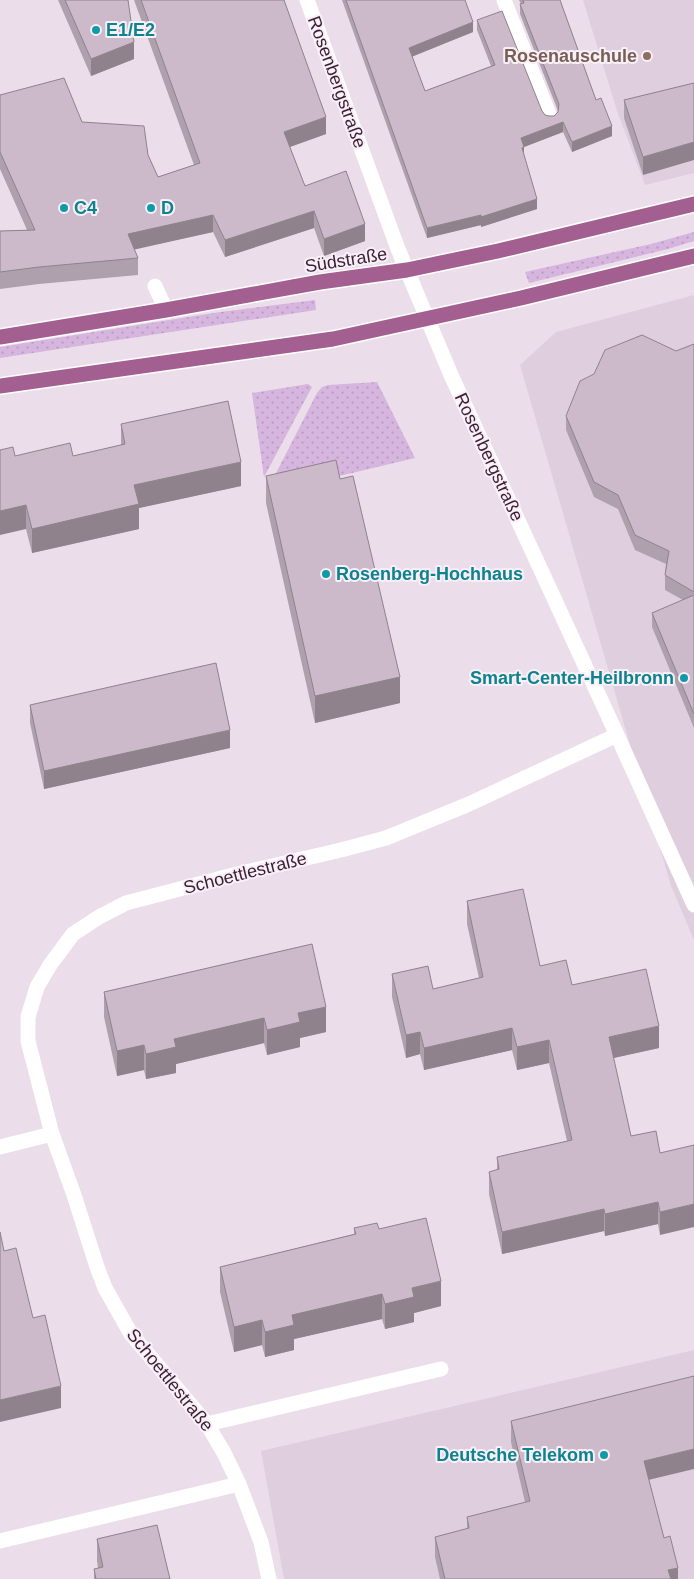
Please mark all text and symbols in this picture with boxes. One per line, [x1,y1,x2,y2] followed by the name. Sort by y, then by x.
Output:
[304,13,370,151] street label: Rosenbergstraße
[106,20,155,40] place label: E1/E2
[90,24,102,36] marker: E1/E2
[504,46,637,66] place label: Rosenauschule
[641,50,653,62] marker: Rosenauschule
[74,198,97,218] place label: C4
[161,198,174,218] place label: D
[58,202,70,214] marker: C4
[145,202,157,214] marker: D
[303,244,389,276] street label: Südstraße
[451,390,527,524] street label: Rosenbergstraße
[336,564,523,584] place label: Rosenberg-Hochhaus
[320,568,332,580] marker: Rosenberg-Hochhaus
[470,668,674,688] place label: Smart-Center-Heilbronn
[678,672,690,684] marker: Smart-Center-Heilbronn
[181,848,309,898] street label: Schoettlestraße
[123,1325,217,1435] street label: Schoettlestraße
[436,1445,594,1465] place label: Deutsche Telekom
[598,1449,610,1461] marker: Deutsche Telekom

